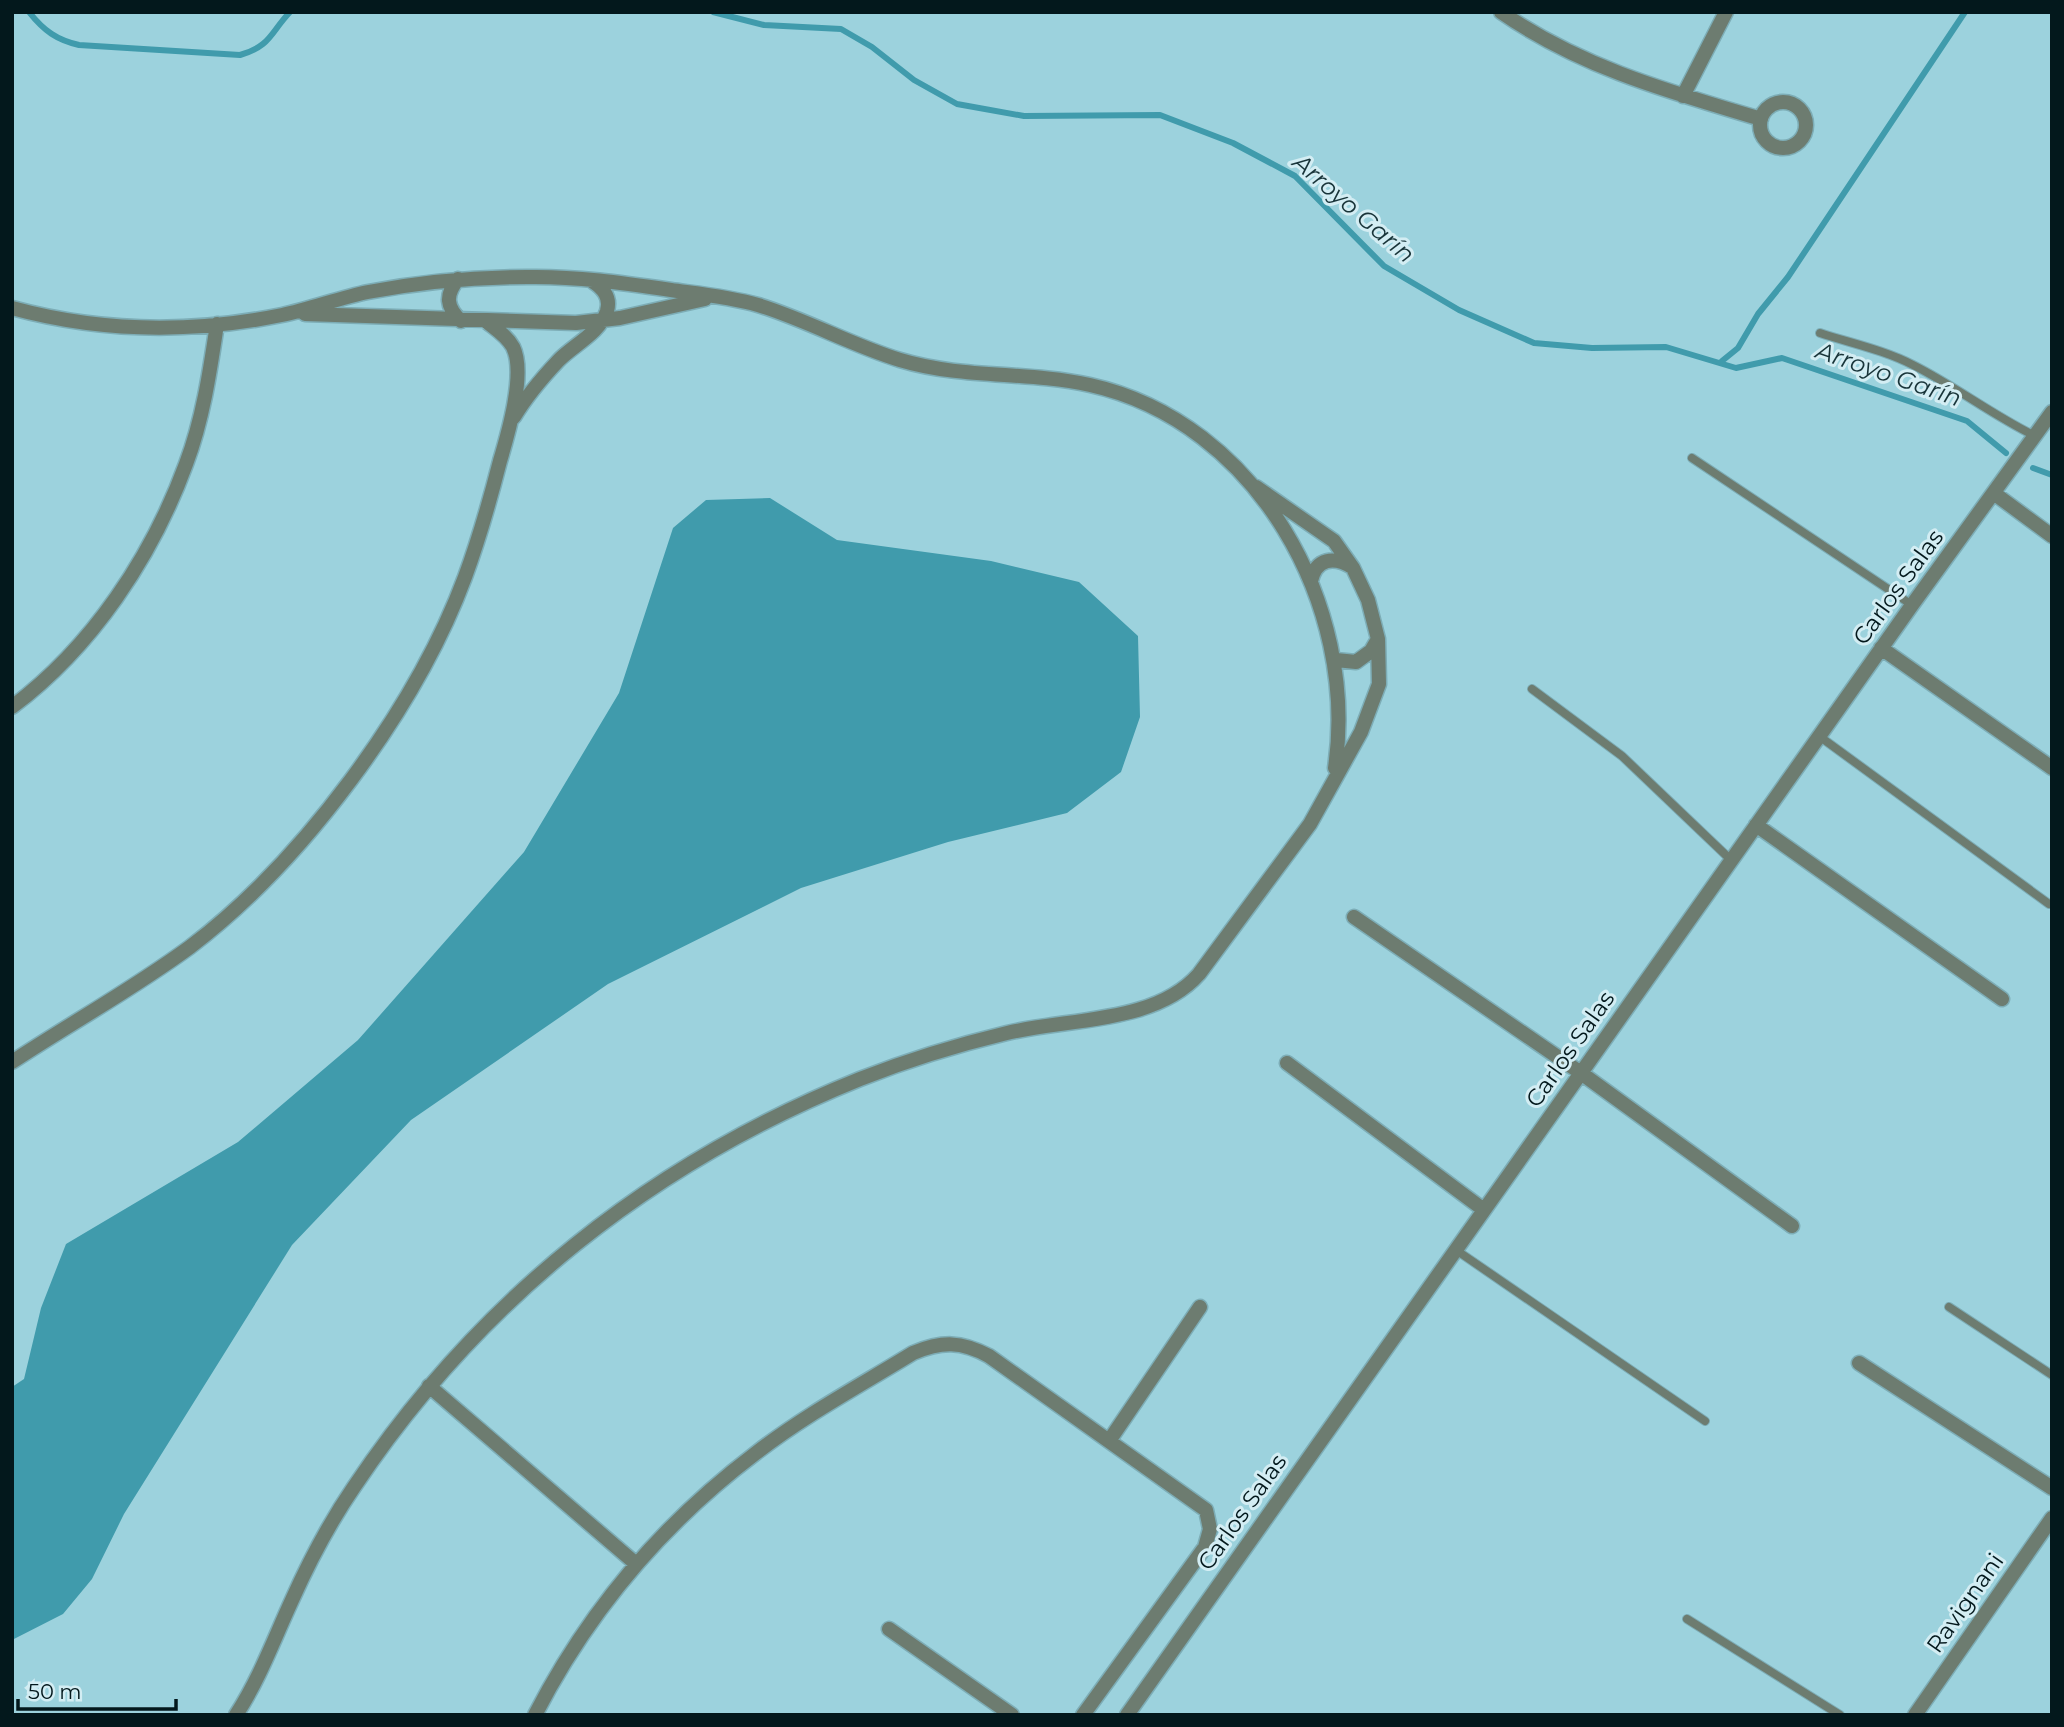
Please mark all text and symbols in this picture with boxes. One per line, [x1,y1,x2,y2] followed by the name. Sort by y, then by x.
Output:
[1286,146,1421,269] water label: Arroyo Garín
[1811,335,1965,412] water label: Arroyo Garín
[1847,524,1949,650] street label: Carlos Salas
[1520,986,1620,1112] street label: Carlos Salas
[1192,1449,1292,1575] street label: Carlos Salas
[1921,1548,2009,1658] street label: Ravignani
[18,1668,175,1712] scale bar
[28,1679,82,1704] text: 50 m

